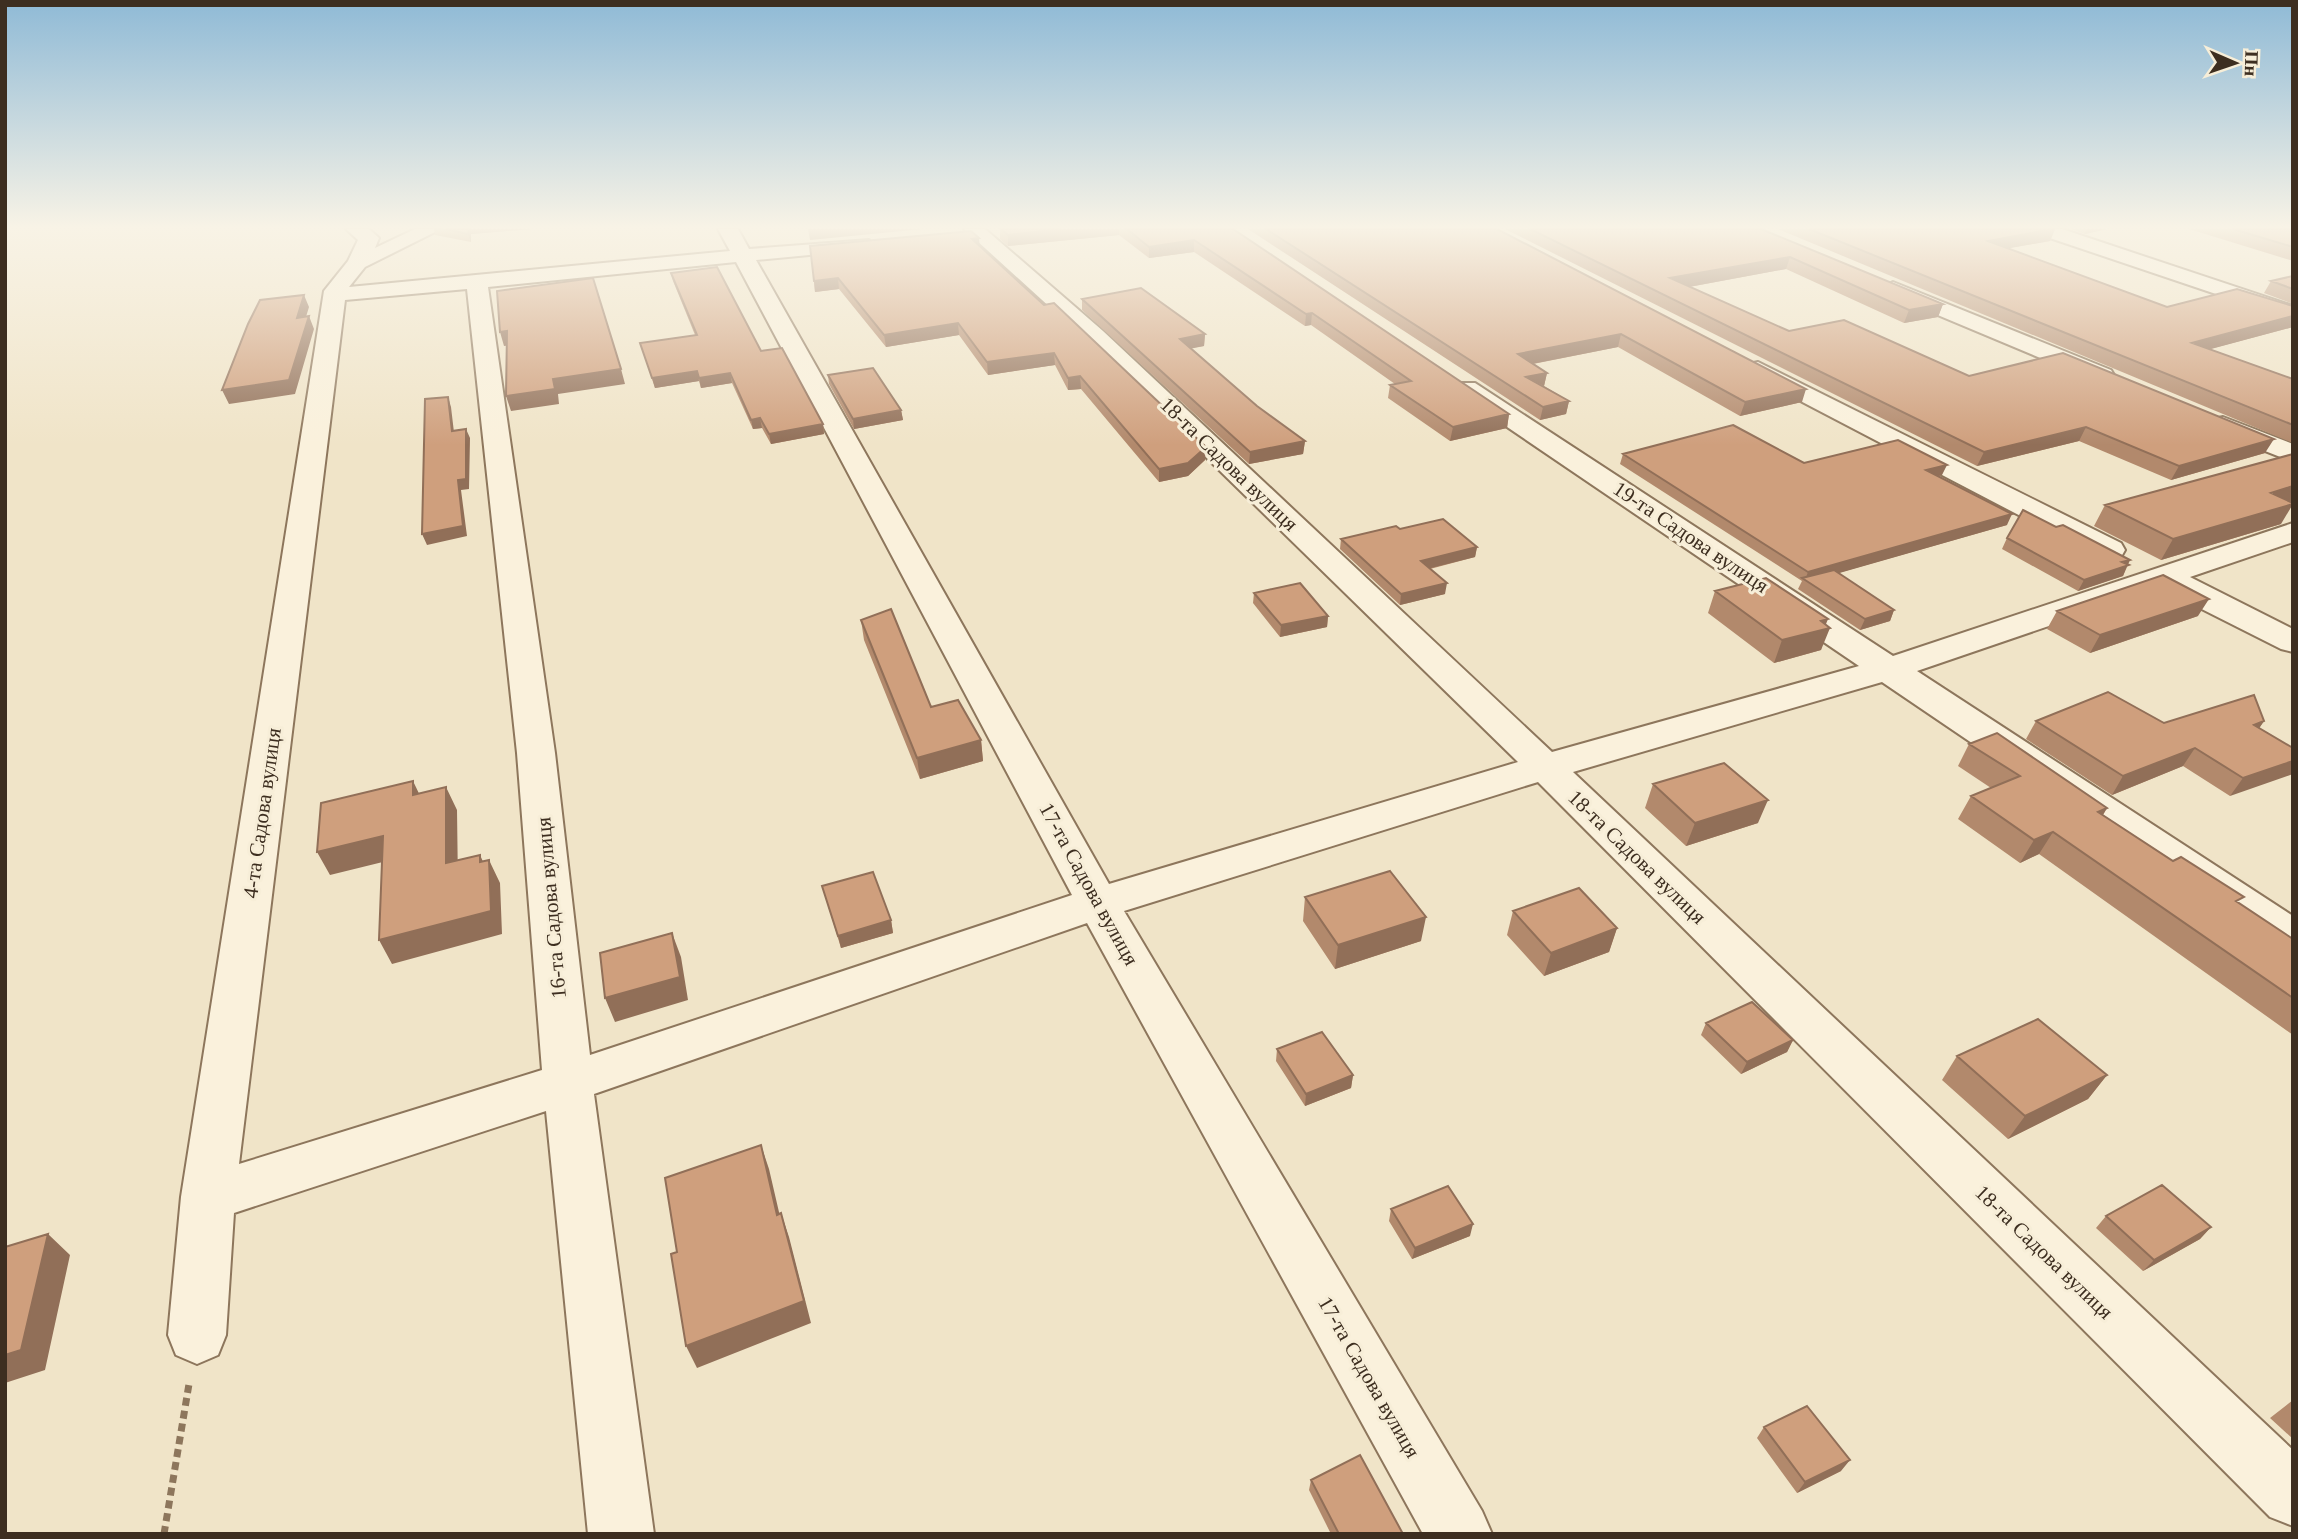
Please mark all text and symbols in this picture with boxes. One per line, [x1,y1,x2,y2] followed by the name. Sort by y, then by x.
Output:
[2200,28,2270,98] north arrow
[2241,50,2262,77] text: Пн
[1155,392,1303,536] street label: 18-та Садова вулиця
[1609,476,1773,598] street label: 19-та Садова вулиця
[238,726,286,900] street label: 4-та Садова вулиця
[1563,785,1711,929] street label: 18-та Садова вулиця
[1034,799,1144,970] street label: 17-та Садова вулиця
[531,816,571,1000] street label: 16-та Садова вулиця
[1970,1180,2118,1324] street label: 18-та Садова вулиця
[1313,1292,1425,1462] street label: 17-та Садова вулиця

